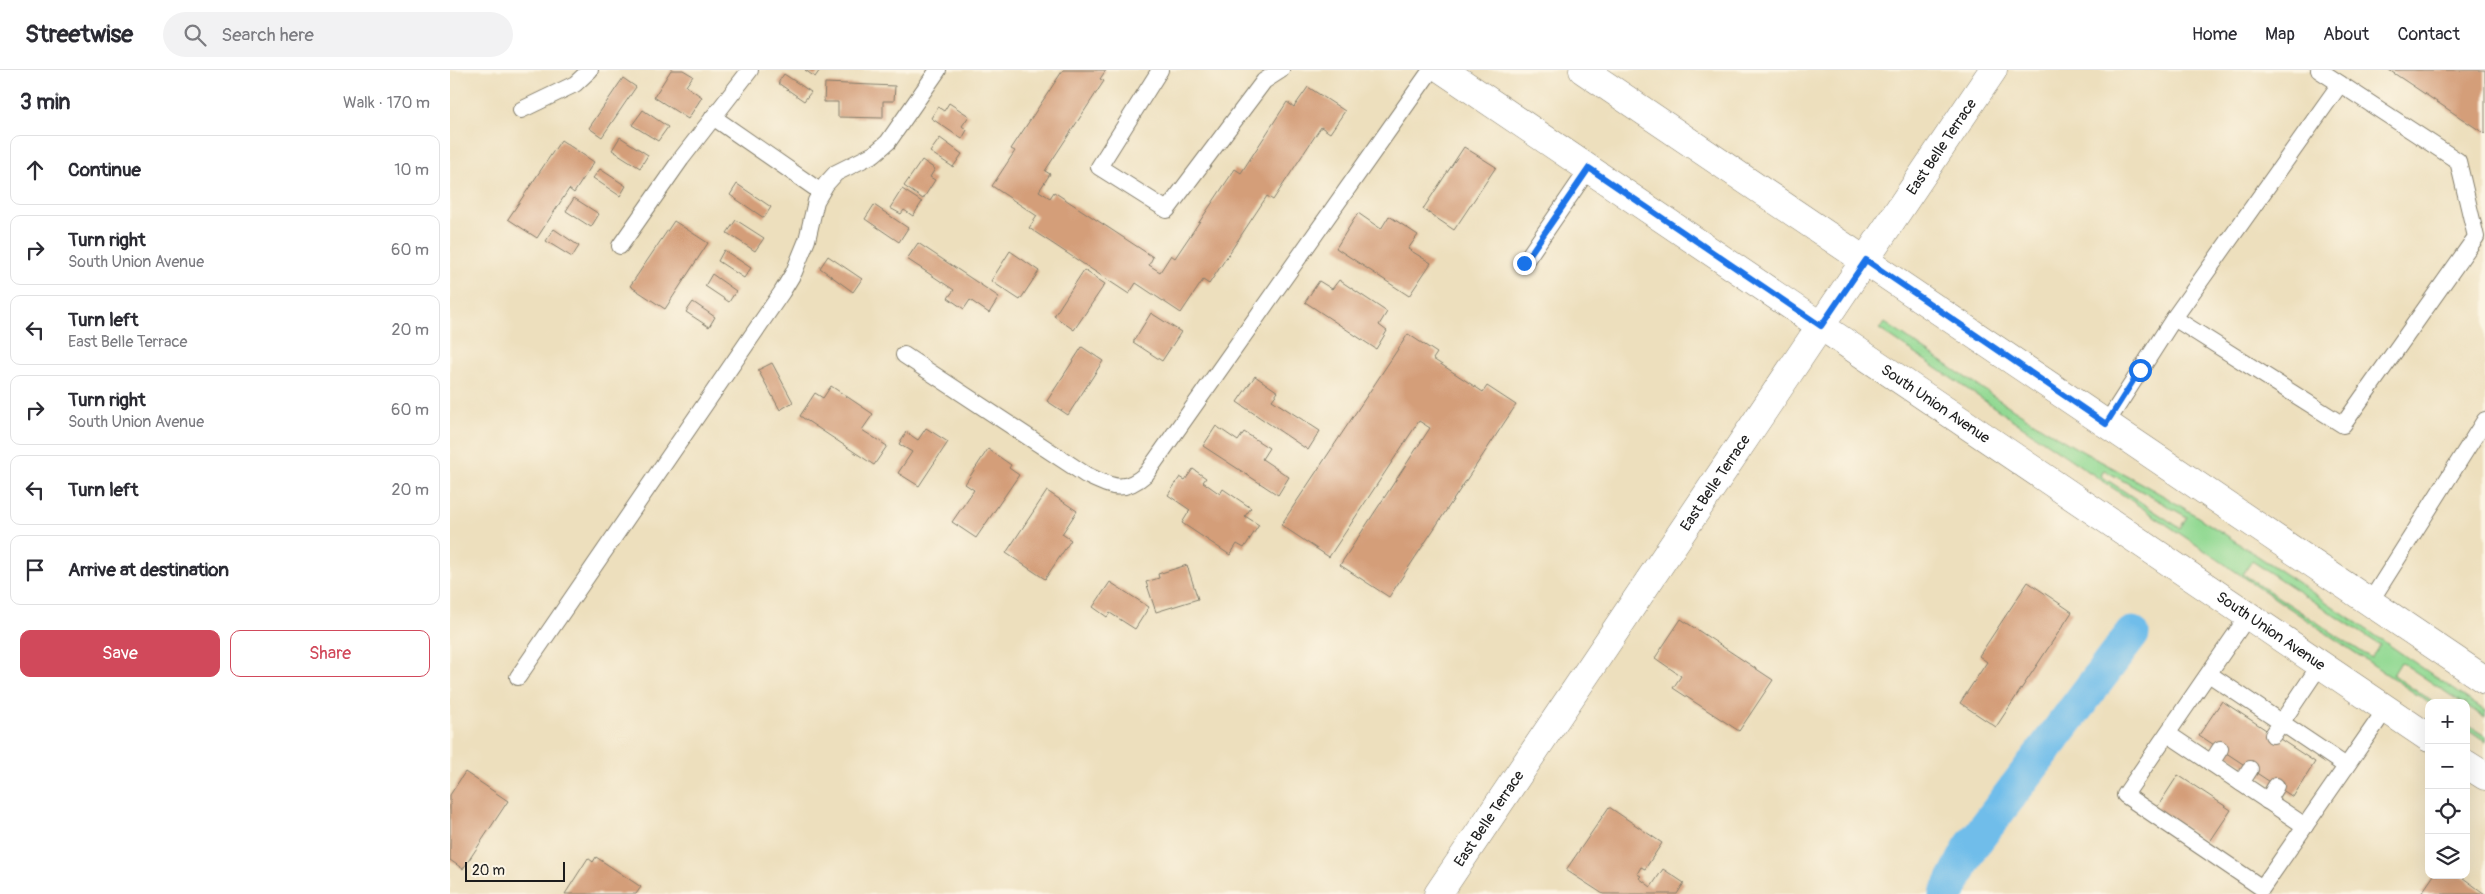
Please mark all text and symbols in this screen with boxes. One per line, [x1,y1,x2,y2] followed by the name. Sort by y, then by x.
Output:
[163,12,513,57] search box
[25,20,133,49] text: Streetwise
[181,21,209,49] icon: search
[221,23,314,47] text: Search here
[2192,23,2237,46] text: Home
[2265,23,2295,46] text: Map
[2323,23,2369,46] text: About
[2397,23,2460,46] text: Contact
[20,89,70,116] text: 3 min
[343,93,430,113] text: Walk · 170 m
[1903,95,1981,199] street label: East Belle Terrace
[21,156,49,184] icon: ahead
[68,158,141,182] text: Continue
[394,160,429,180] text: 10 m
[68,228,146,252] text: Turn right
[21,236,49,264] icon: right
[391,240,429,260] text: 60 m
[68,252,204,272] text: South Union Avenue
[1513,252,1536,275] route end
[68,308,138,332] text: Turn left
[21,316,49,344] icon: left
[391,320,429,340] text: 20 m
[68,332,187,352] text: East Belle Terrace
[2129,359,2152,382] route start
[1877,360,1994,448] street label: South Union Avenue
[68,388,146,412] text: Turn right
[21,396,49,424] icon: right
[391,400,429,420] text: 60 m
[68,412,204,432] text: South Union Avenue
[1676,431,1755,535] street label: East Belle Terrace
[21,476,49,504] icon: left
[68,478,138,502] text: Turn left
[391,480,429,500] text: 20 m
[21,556,49,584] icon: arrive
[68,558,229,582] text: Arrive at destination
[2212,588,2329,675] street label: South Union Avenue
[20,630,220,677] button: Save
[230,630,430,677] button: Share
[2425,699,2470,879] map controls
[2425,699,2470,744] button: +
[2425,744,2470,789] button: −
[1450,766,1529,871] street label: East Belle Terrace
[2425,789,2470,834] button: locate
[2425,834,2470,879] button: layers
[465,859,565,882] scale bar
[472,862,505,879] text: 20 m

